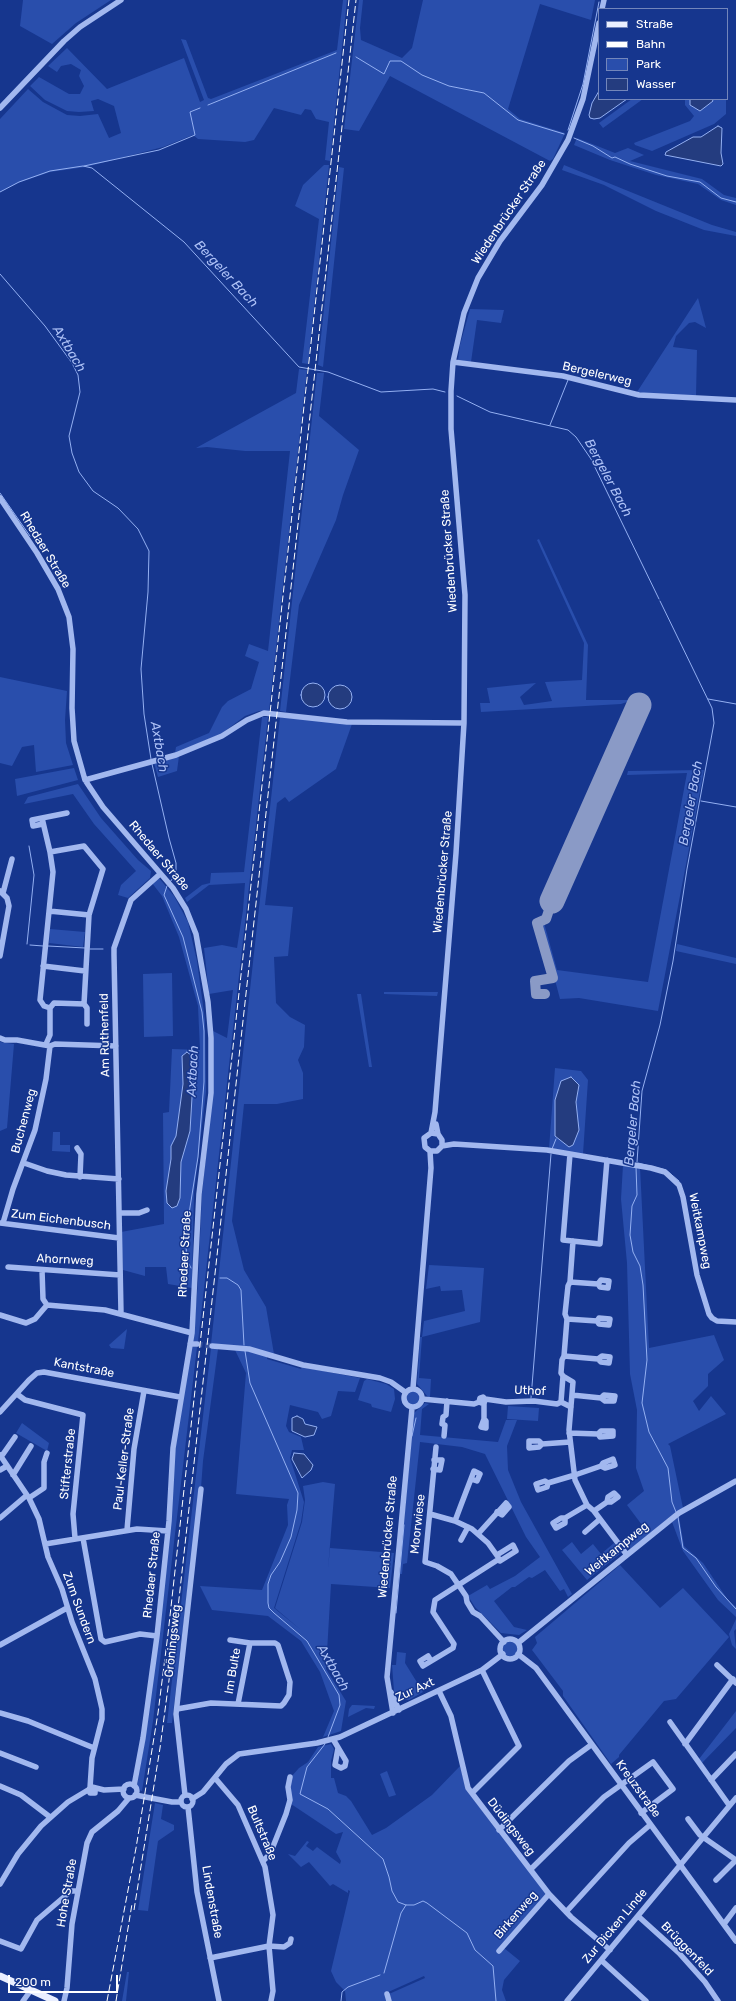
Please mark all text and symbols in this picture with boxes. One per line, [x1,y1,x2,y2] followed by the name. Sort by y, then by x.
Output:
[598,8,728,100] legend
[636,17,673,31] text: Straße
[636,37,665,51] text: Bahn
[636,57,661,71] text: Park
[636,77,676,91] text: Wasser
[469,157,549,267] street label: Wiedenbrücker Straße
[191,237,261,311] water label: Bergeler Bach
[49,323,89,375] water label: Axtbach
[561,359,633,389] street label: Bergelerweg
[581,436,635,520] water label: Bergeler Bach
[438,489,460,613] street label: Wiedenbrücker Straße
[16,509,74,591] street label: Rhedaer Straße
[147,720,171,774] water label: Axtbach
[676,759,706,847] water label: Bergeler Bach
[430,810,456,934] street label: Wiedenbrücker Straße
[126,818,192,894] street label: Rhedaer Straße
[97,993,113,1077] street label: Am Ruthenfeld
[184,1045,202,1097] water label: Axtbach
[621,1080,645,1166] water label: Bergeler Bach
[8,1087,40,1155] street label: Buchenweg
[686,1192,714,1270] street label: Weitkampweg
[10,1207,112,1233] street label: Zum Eichenbusch
[176,1210,194,1298] street label: Rhedaer Straße
[36,1251,94,1269] street label: Ahornweg
[53,1355,115,1381] street label: Kantstraße
[514,1383,546,1399] street label: Uthof
[111,1407,137,1511] street label: Paul-Keller-Straße
[57,1428,79,1500] street label: Stifterstraße
[375,1475,401,1599] street label: Wiedenbrücker Straße
[408,1493,428,1555] street label: Moorwiese
[582,1519,652,1579] street label: Weitkampweg
[140,1531,164,1619] street label: Rhedaer Straße
[59,1570,99,1646] street label: Zum Sundern
[162,1604,184,1678] street label: Gröningsweg
[313,1642,353,1694] water label: Axtbach
[222,1647,244,1695] street label: Im Bulte
[393,1675,437,1705] street label: Zur Axt
[612,1758,664,1820] street label: Kreuzstraße
[484,1795,538,1859] street label: Düdingsweg
[244,1803,280,1863] street label: Bultstraße
[54,1858,80,1928] street label: Hohe Straße
[199,1864,225,1940] street label: Lindenstraße
[580,1886,650,1966] street label: Zur Dicken Linde
[491,1888,541,1942] street label: Birkenweg
[658,1919,716,1979] street label: Brüggenfeld
[10,1967,120,1993] scale bar
[15,1975,51,1989] text: 200 m

